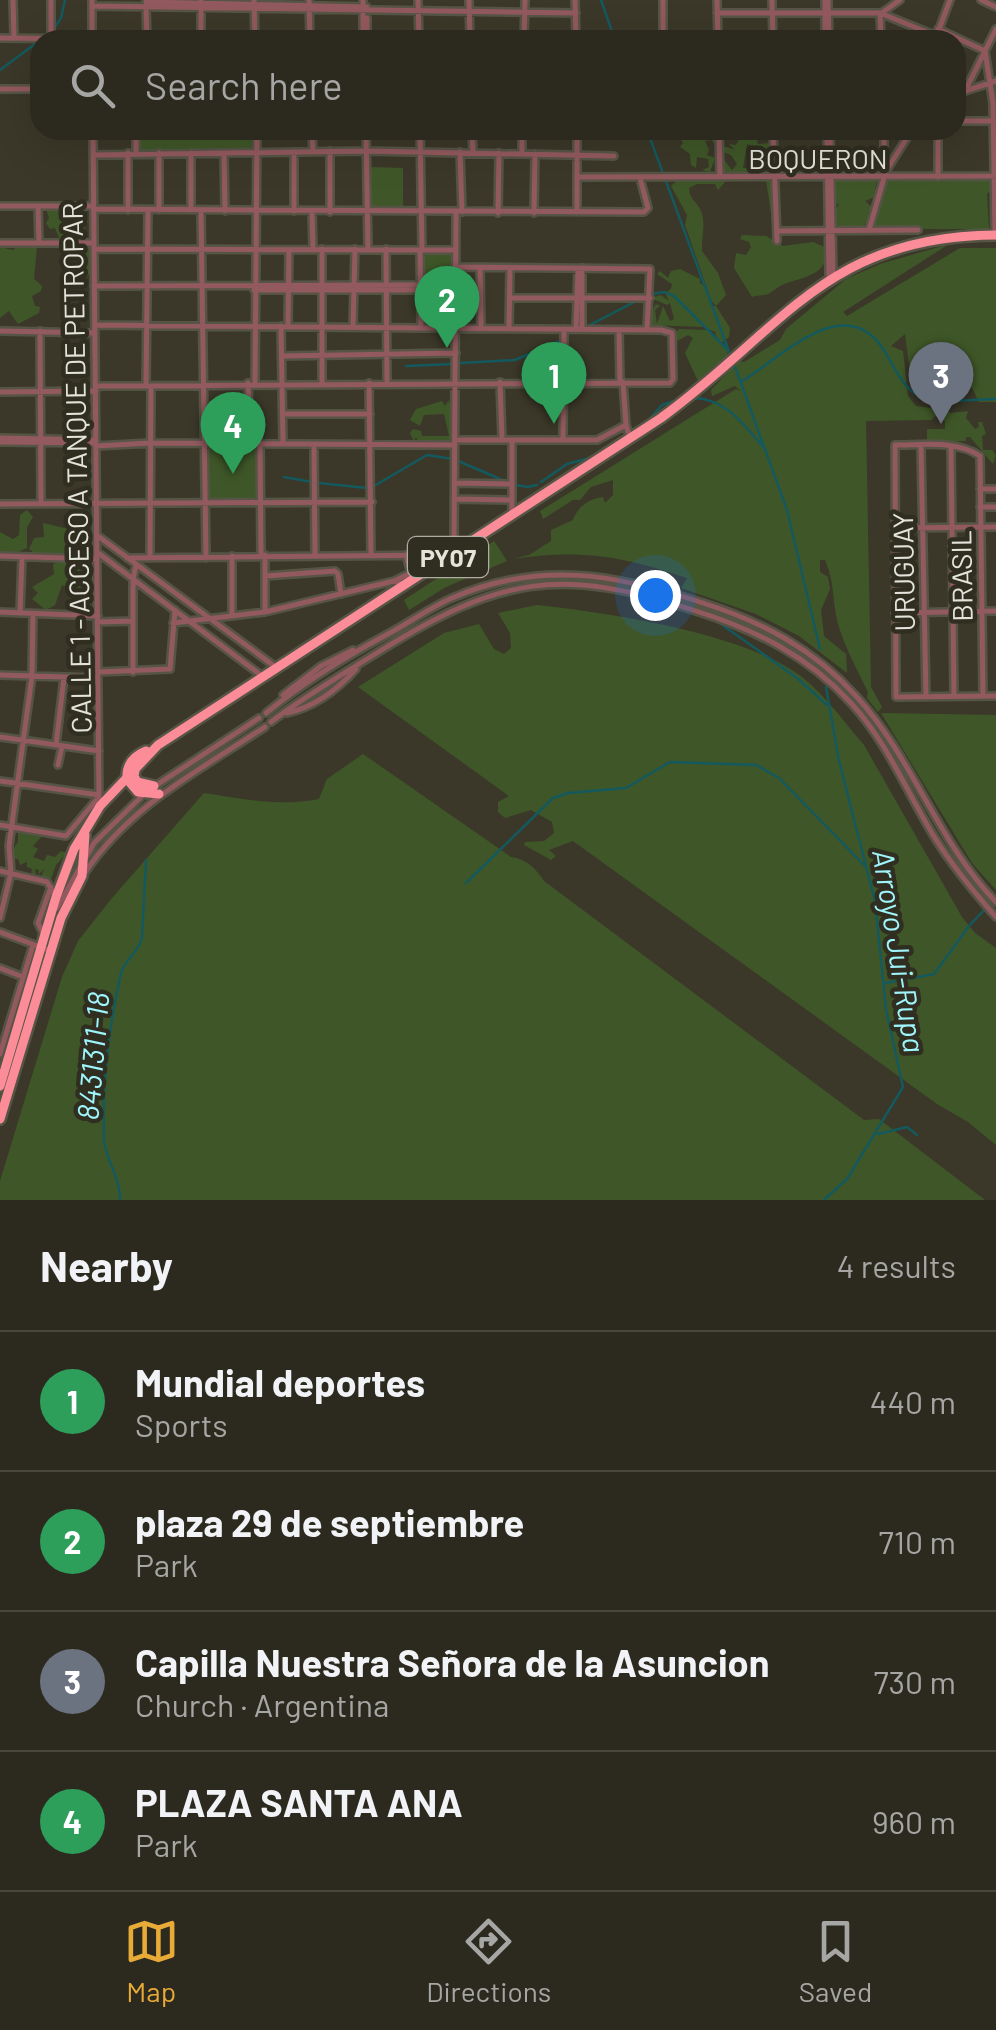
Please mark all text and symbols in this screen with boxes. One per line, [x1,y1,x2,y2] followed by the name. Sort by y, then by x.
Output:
[30,30,966,140] search box
[65,58,120,113] icon: search
[145,62,343,108] text: Search here
[748,141,888,175] street label: BOQUERON
[54,202,98,734] street label: CALLE 1 - ACCESO A TANQUE DE PETROPAR
[414,266,480,348] pin: 2
[522,342,586,424] pin: 1
[908,342,974,424] pin: 3
[200,392,266,474] pin: 4
[885,512,921,632] street label: URUGUAY
[943,530,979,622] street label: BRASIL
[408,537,488,577] road number: PY07
[630,570,681,621] your location
[866,847,934,1055] water label: Arroyo Jui-Rupa
[68,991,116,1121] water label: 8431311-18
[40,1240,173,1290] text: Nearby
[837,1246,956,1284] text: 4 results
[135,1359,425,1405] text: Mundial deportes
[67,1382,78,1420] text: 1
[870,1382,956,1420] text: 440 m
[135,1405,228,1443] text: Sports
[135,1499,524,1545] text: plaza 29 de septiembre
[64,1522,81,1560] text: 2
[879,1522,956,1560] text: 710 m
[135,1545,198,1583] text: Park
[135,1639,770,1685] text: Capilla Nuestra Señora de la Asuncion
[64,1662,81,1700] text: 3
[873,1662,956,1700] text: 730 m
[135,1685,389,1723] text: Church · Argentina
[135,1779,463,1825] text: PLAZA SANTA ANA
[63,1802,82,1840] text: 4
[872,1802,956,1840] text: 960 m
[135,1825,198,1863] text: Park
[124,1914,179,2008] tab: Map
[426,1914,551,2008] tab: Directions
[799,1914,872,2008] tab: Saved

